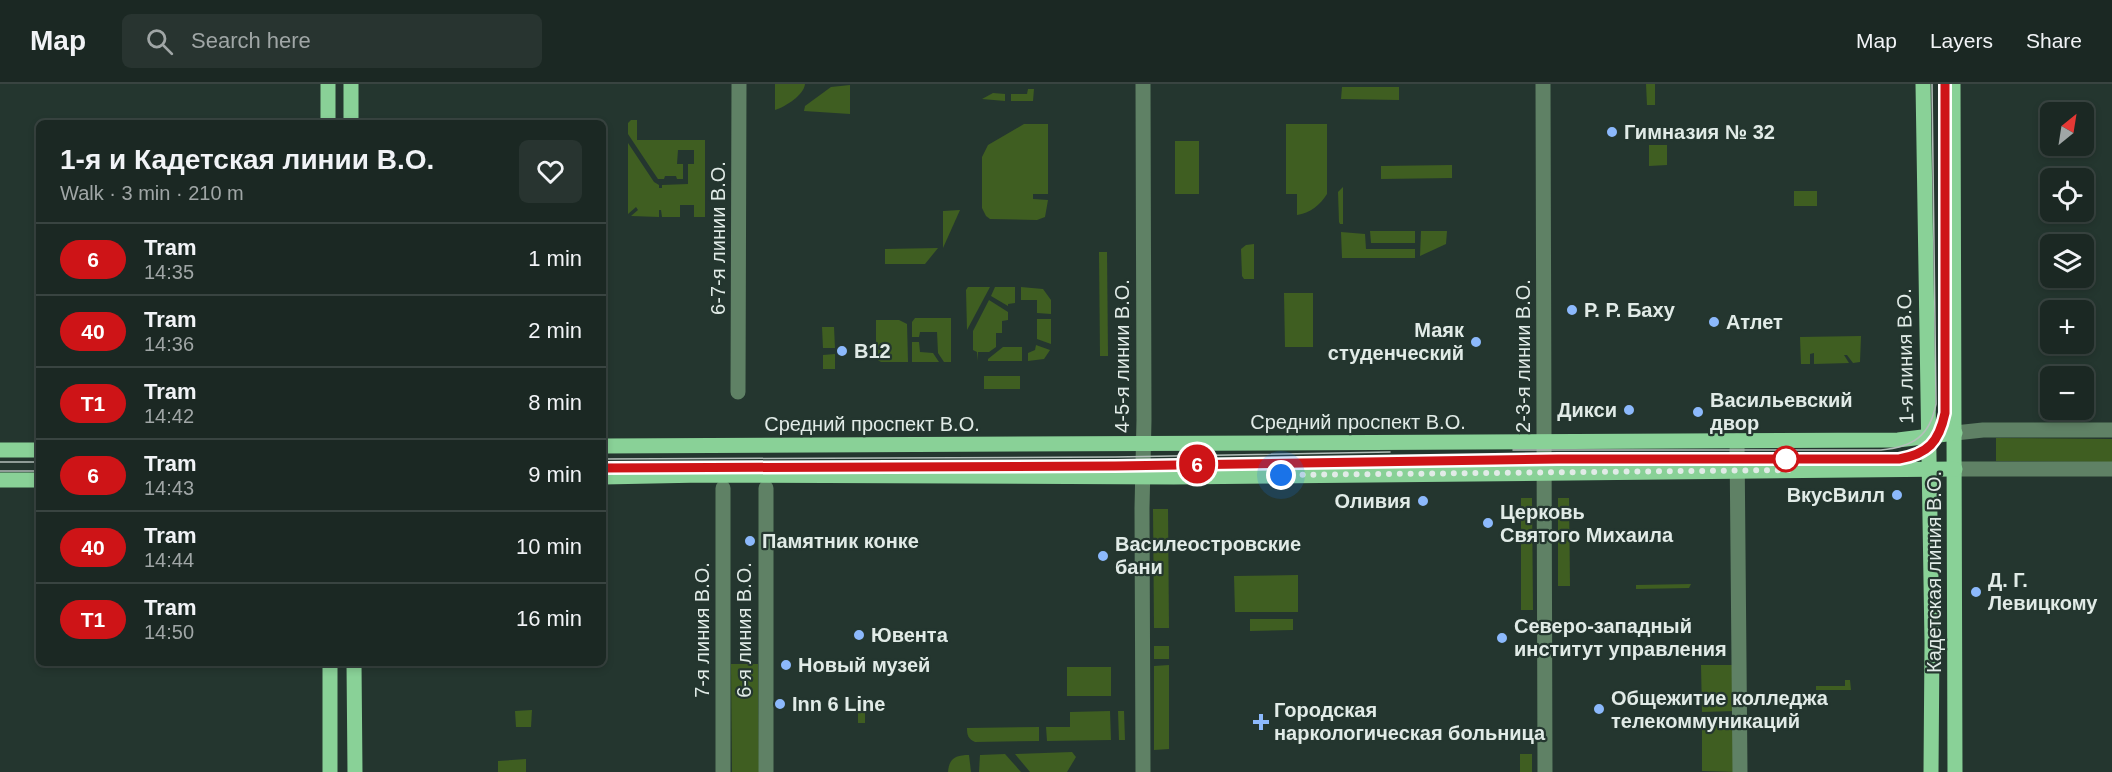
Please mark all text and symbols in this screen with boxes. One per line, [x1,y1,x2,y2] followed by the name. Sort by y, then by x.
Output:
[122,14,542,68] search box
[30,25,86,56] text: Map
[143,25,176,58] icon: search
[191,28,311,53] text: Search here
[1856,29,1897,52] text: Map
[1930,29,1993,52] text: Layers
[2026,29,2082,52] text: Share
[2040,102,2094,156] north arrow
[2040,102,2094,420] map controls
[1624,121,1775,143] place label: Гимназия № 32
[1605,125,1619,139] marker: Гимназия № 32
[519,140,582,203] button: heart
[60,144,434,175] text: 1-я и Кадетская линии В.О.
[707,161,729,315] street label: 6-7-я линии В.О.
[2040,168,2094,222] button: locate
[60,182,244,204] text: Walk · 3 min · 210 m
[2040,234,2094,288] button: layers
[144,235,197,260] text: Tram
[528,246,582,271] text: 1 min
[87,248,99,271] text: 6
[144,261,194,283] text: 14:35
[1111,279,1133,433] street label: 4-5-я линии В.О.
[1512,279,1534,433] street label: 2-3-я линии В.О.
[1893,288,1917,424] street label: 1-я линия В.О.
[1584,299,1676,321] place label: Р. Р. Баху
[2040,300,2094,354] button: +
[1565,303,1579,317] marker: Р. Р. Баху
[144,307,197,332] text: Tram
[1726,311,1783,333] place label: Атлет
[1707,315,1721,329] marker: Атлет
[528,318,582,343] text: 2 min
[1328,319,1465,364] place label: Маяк студенческий
[81,320,105,343] text: 40
[144,333,194,355] text: 14:36
[1469,335,1483,349] marker: Маяк студенческий
[854,340,891,362] place label: B12
[835,344,849,358] marker: B12
[2040,366,2094,420] button: −
[144,379,197,404] text: Tram
[1710,389,1853,434] place label: Васильевский двор
[528,390,582,415] text: 8 min
[81,392,105,415] text: Т1
[1557,399,1617,421] place label: Дикси
[1622,403,1636,417] marker: Дикси
[144,405,194,427] text: 14:42
[1691,405,1705,419] marker: Васильевский двор
[1250,411,1466,433] street label: Средний проспект В.О.
[764,413,980,435] street label: Средний проспект В.О.
[1178,444,1216,484] line badge: 6
[1773,446,1799,472] unlabelled marker
[144,451,197,476] text: Tram
[1191,453,1203,476] text: 6
[1266,460,1296,490] your location
[528,462,582,487] text: 9 min
[87,464,99,487] text: 6
[1923,471,1945,673] street label: Кадетская линия В.О.
[144,477,194,499] text: 14:43
[1787,484,1885,506] place label: ВкусВилл
[1890,488,1904,502] marker: ВкусВилл
[1334,490,1411,512] place label: Оливия
[1416,494,1430,508] marker: Оливия
[1500,501,1674,546] place label: Церковь Святого Михаила
[1481,516,1495,530] marker: Церковь Святого Михаила
[144,523,197,548] text: Tram
[762,530,919,552] place label: Памятник конке
[1115,533,1301,578] place label: Василеостровские бани
[516,534,582,559] text: 10 min
[743,534,757,548] marker: Памятник конке
[81,536,105,559] text: 40
[144,549,194,571] text: 14:44
[1096,549,1110,563] marker: Василеостровские бани
[691,562,713,698] street label: 7-я линия В.О.
[733,562,755,698] street label: 6-я линия В.О.
[1988,569,2098,614] place label: Д. Г. Левицкому
[1969,585,1983,599] marker: Д. Г. Левицкому
[144,595,197,620] text: Tram
[516,606,582,631] text: 16 min
[81,608,105,631] text: Т1
[1514,615,1727,660] place label: Северо-западный институт управления
[144,621,194,643] text: 14:50
[871,624,949,646] place label: Ювента
[852,628,866,642] marker: Ювента
[1495,631,1509,645] marker: Северо-западный институт управления
[798,654,930,676] place label: Новый музей
[779,658,793,672] marker: Новый музей
[1611,687,1829,732] place label: Общежитие колледжа телекоммуникаций
[792,693,885,715] place label: Inn 6 Line
[773,697,787,711] marker: Inn 6 Line
[1274,699,1546,744] place label: Городская наркологическая больница
[1592,702,1606,716] marker: Общежитие колледжа телекоммуникаций
[1252,713,1270,731] marker: Городская наркологическая больница

